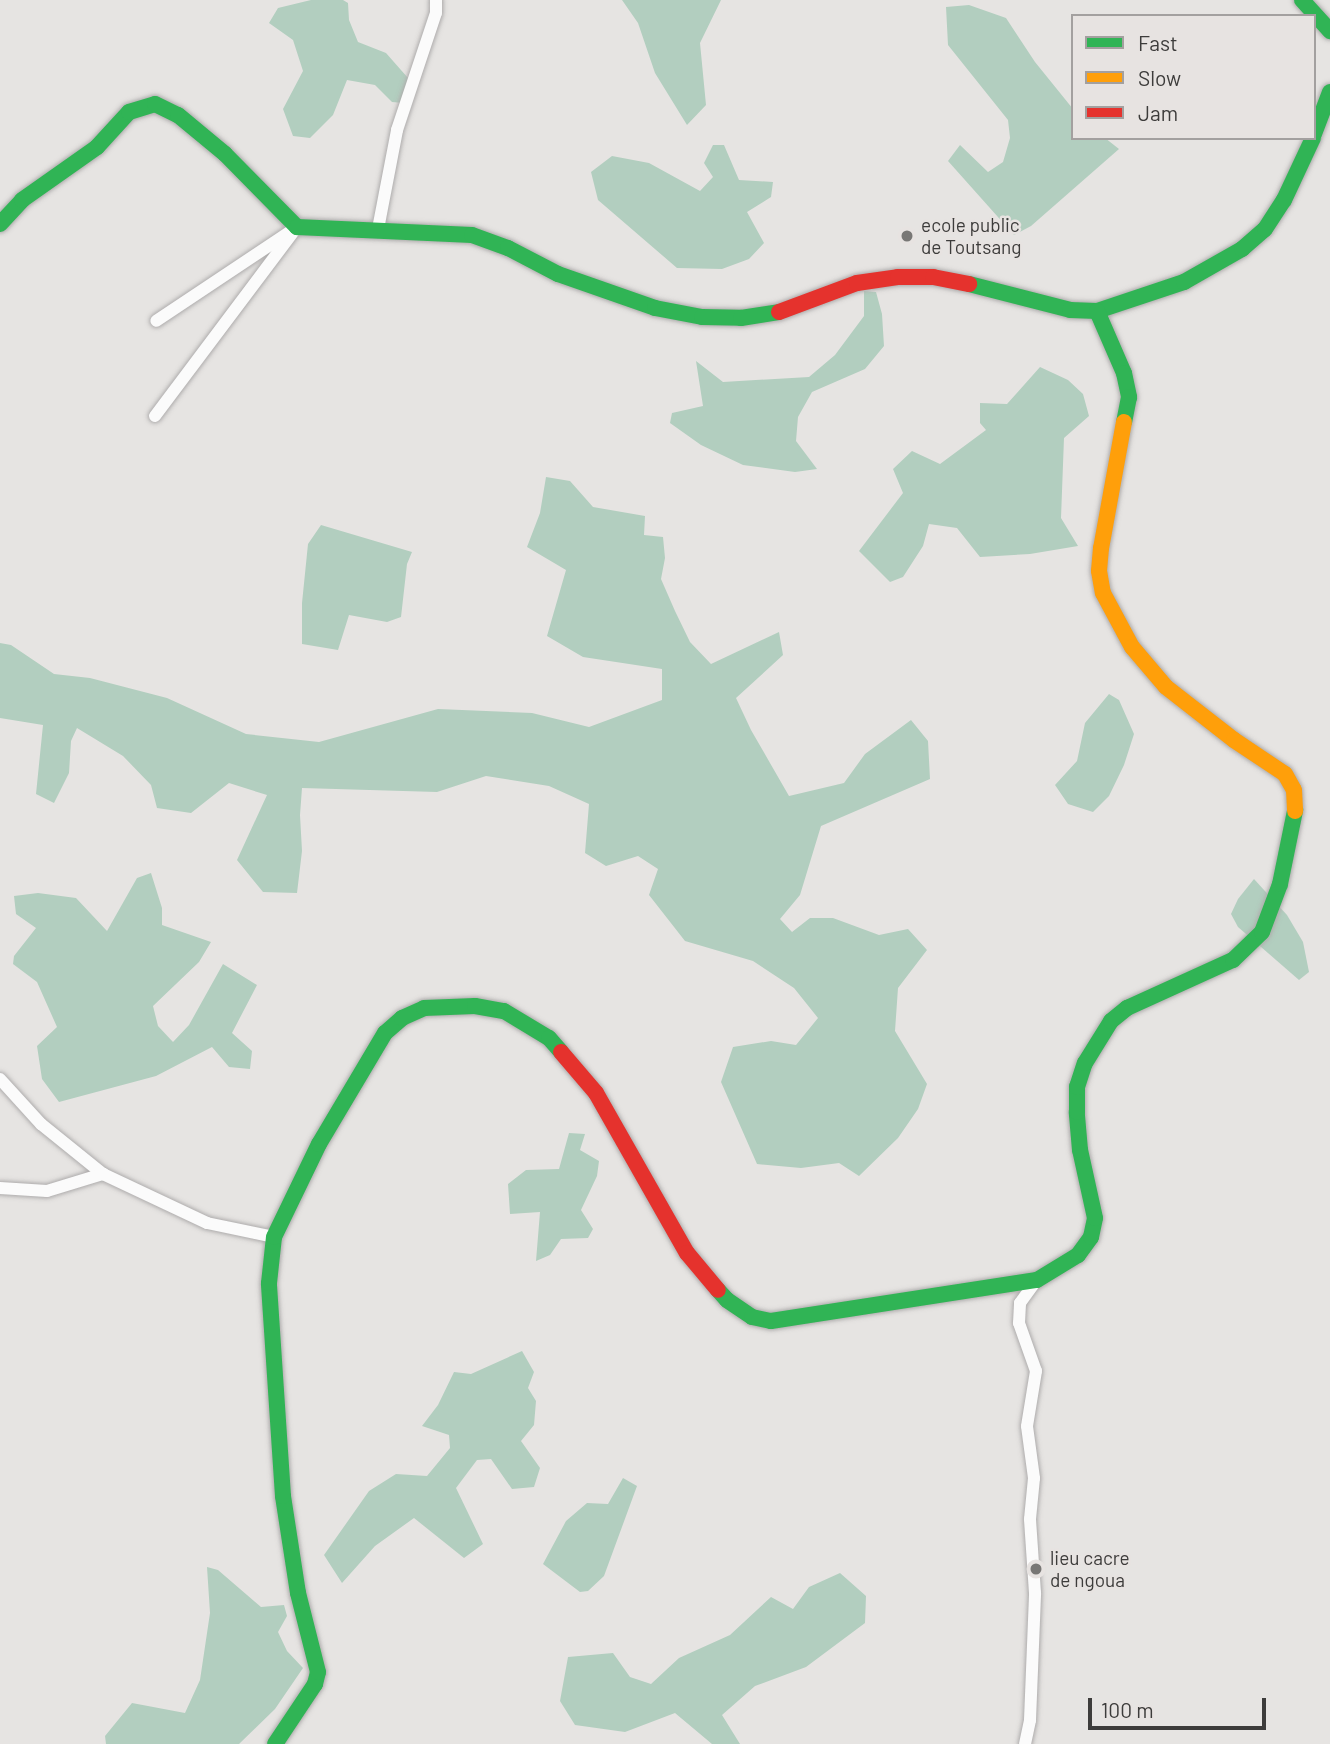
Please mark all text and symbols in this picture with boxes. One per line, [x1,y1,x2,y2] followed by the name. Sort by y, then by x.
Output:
[1071,14,1316,140] legend
[1138,30,1178,55] text: Fast
[1138,65,1181,90] text: Slow
[1138,100,1178,125] text: Jam
[921,214,1021,258] place label: ecole public de Toutsang
[899,228,915,244] marker: ecole public de Toutsang
[1050,1547,1130,1591] place label: lieu cacre de ngoua
[1028,1561,1044,1577] marker: lieu cacre de ngoua
[1092,1684,1270,1728] scale bar
[1101,1697,1154,1722] text: 100 m

